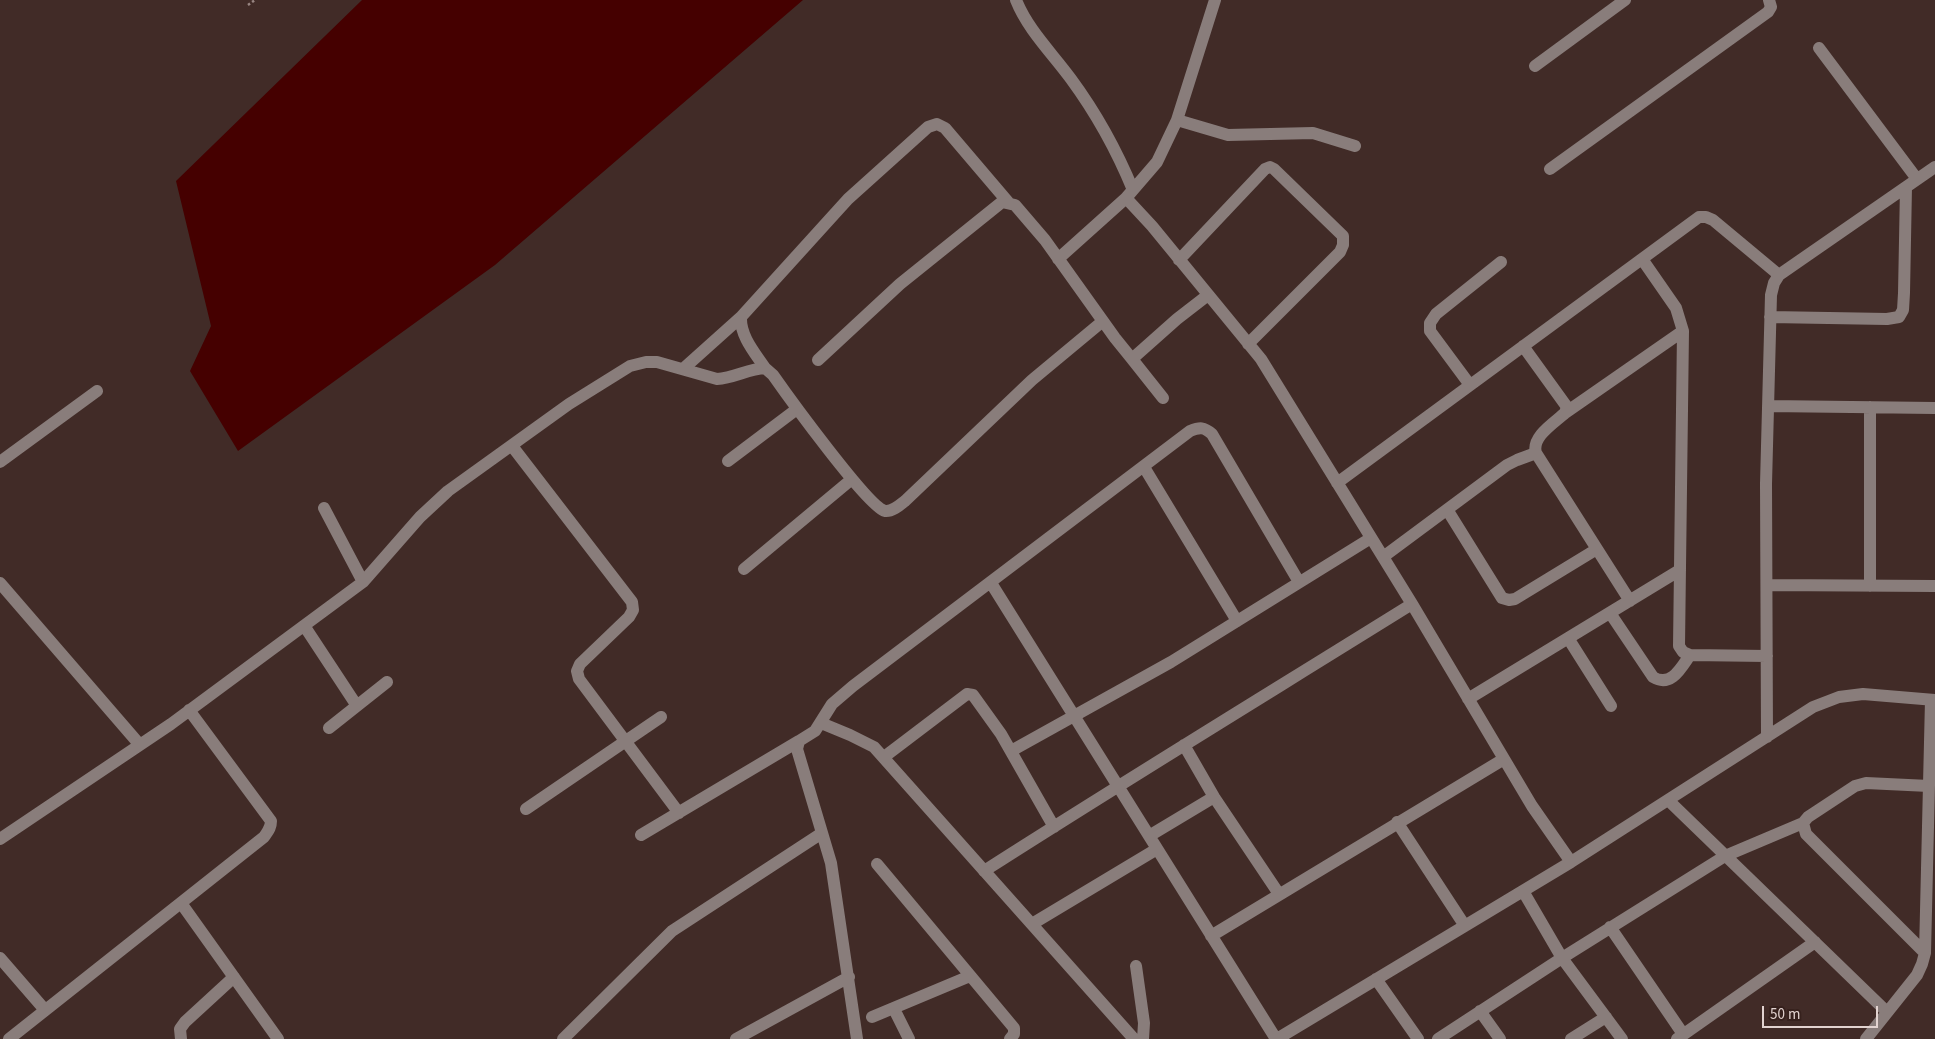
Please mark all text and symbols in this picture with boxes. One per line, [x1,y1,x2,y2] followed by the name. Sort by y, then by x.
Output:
[1765,996,1881,1028] scale bar
[1770,1004,1800,1025] text: 50 m

